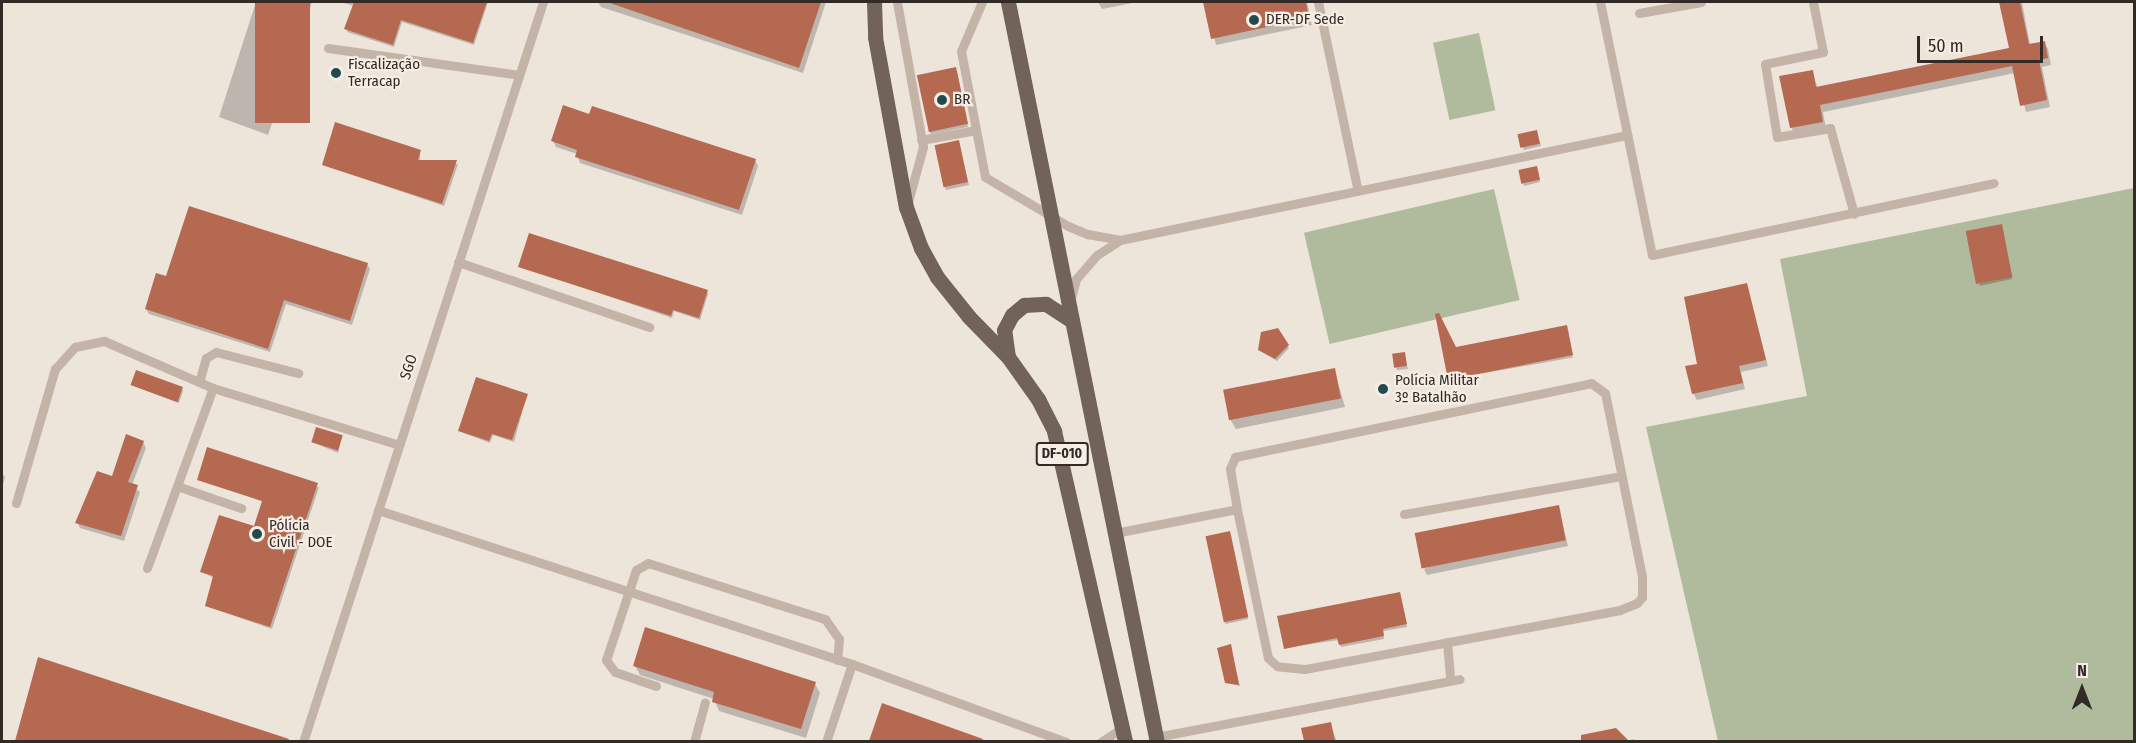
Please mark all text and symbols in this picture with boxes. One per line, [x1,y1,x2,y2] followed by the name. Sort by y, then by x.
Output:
[1266,11,1344,29] place label: DER-DF Sede
[1247,13,1261,27] marker: DER-DF Sede
[1920,24,2046,62] scale bar
[1928,35,1964,57] text: 50 m
[348,55,420,90] place label: Fiscalização Terracap
[329,66,343,80] marker: Fiscalização Terracap
[954,91,970,109] place label: BR
[935,93,949,107] marker: BR
[397,352,421,382] street label: SGO
[1395,371,1479,406] place label: Polícia Militar 3º Batalhão
[1376,382,1390,396] marker: Polícia Militar 3º Batalhão
[1035,443,1089,465] road number: DF-010
[269,516,333,551] place label: Pólícia Civil - DOE
[250,527,264,541] marker: Pólícia Civil - DOE
[2052,659,2112,719] north arrow
[2077,661,2087,680] text: N

